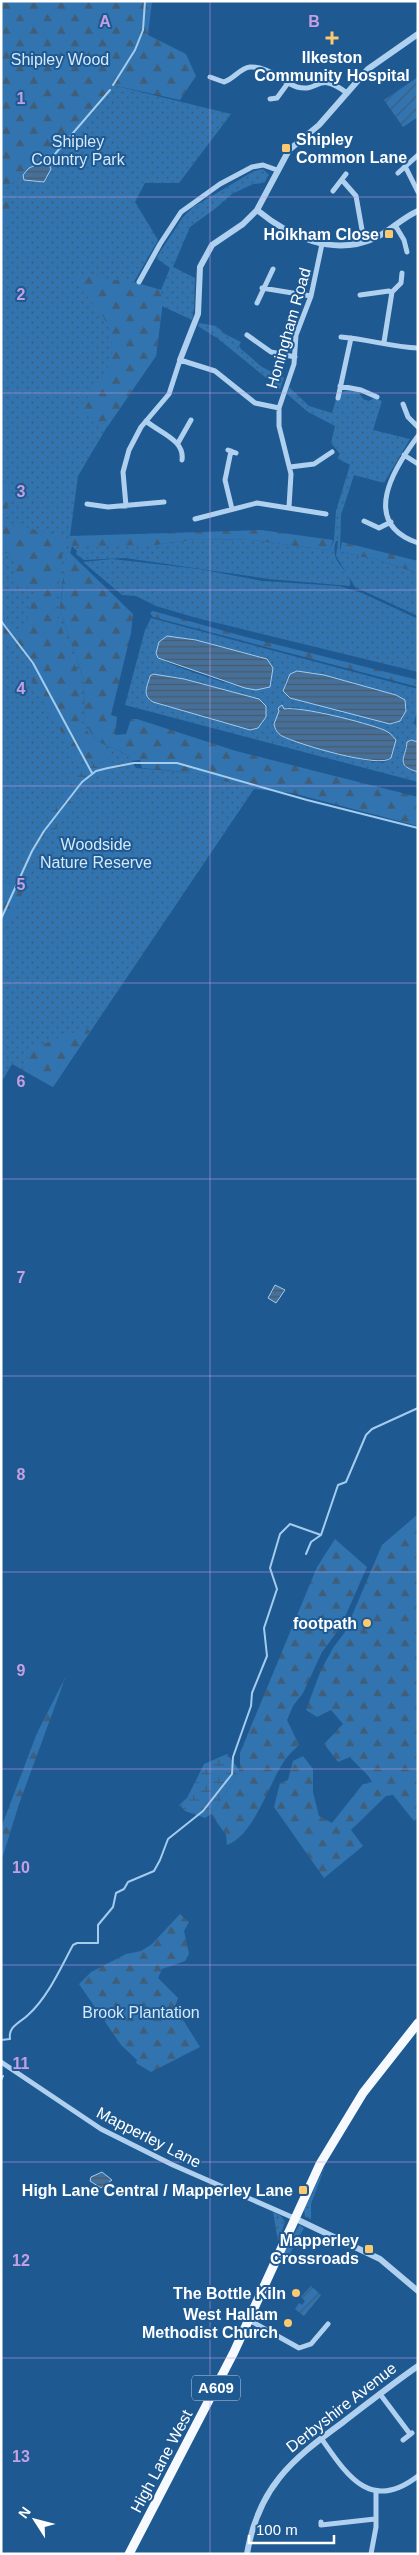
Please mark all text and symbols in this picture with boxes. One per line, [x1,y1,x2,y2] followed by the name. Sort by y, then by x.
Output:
[99,13,111,30] text: A
[308,13,320,30] text: B
[325,31,339,45] marker: Ilkeston Community Hospital
[254,49,410,84] place label: Ilkeston Community Hospital
[11,51,109,68] park label: Shipley Wood
[17,90,26,107] text: 1
[296,131,407,166] place label: Shipley Common Lane
[31,133,126,168] park label: Shipley Country Park
[280,142,292,154] marker: Shipley Common Lane
[263,226,379,243] place label: Holkham Close
[383,228,395,240] marker: Holkham Close
[263,266,314,390] street label: Honingham Road
[17,286,26,303] text: 2
[17,483,26,500] text: 3
[17,680,26,697] text: 4
[40,836,152,871] park label: Woodside Nature Reserve
[17,876,26,893] text: 5
[17,1073,26,1090] text: 6
[17,1269,26,1286] text: 7
[17,1466,26,1483] text: 8
[293,1615,357,1632] place label: footpath
[361,1617,373,1629] marker: footpath
[17,1662,26,1679] text: 9
[12,1859,30,1876] text: 10
[82,2004,200,2021] park label: Brook Plantation
[13,2055,30,2072] text: 11
[94,2104,204,2171] street label: Mapperley Lane
[22,2182,293,2199] place label: High Lane Central / Mapperley Lane
[297,2184,309,2196] marker: High Lane Central / Mapperley Lane
[270,2232,359,2267] place label: Mapperley Crossroads
[363,2243,375,2255] marker: Mapperley Crossroads
[12,2252,30,2269] text: 12
[173,2285,286,2302] place label: The Bottle Kiln
[290,2287,302,2299] marker: The Bottle Kiln
[142,2306,278,2341] place label: West Hallam Methodist Church
[282,2317,294,2329] marker: West Hallam Methodist Church
[283,2359,400,2456] street label: Derbyshire Avenue
[192,2376,240,2400] road number: A609
[127,2407,196,2515] street label: High Lane West
[12,2448,30,2465] text: 13
[10,2495,60,2545] north arrow
[15,2504,34,2521] text: N
[249,2512,334,2544] scale bar
[256,2521,298,2538] text: 100 m

